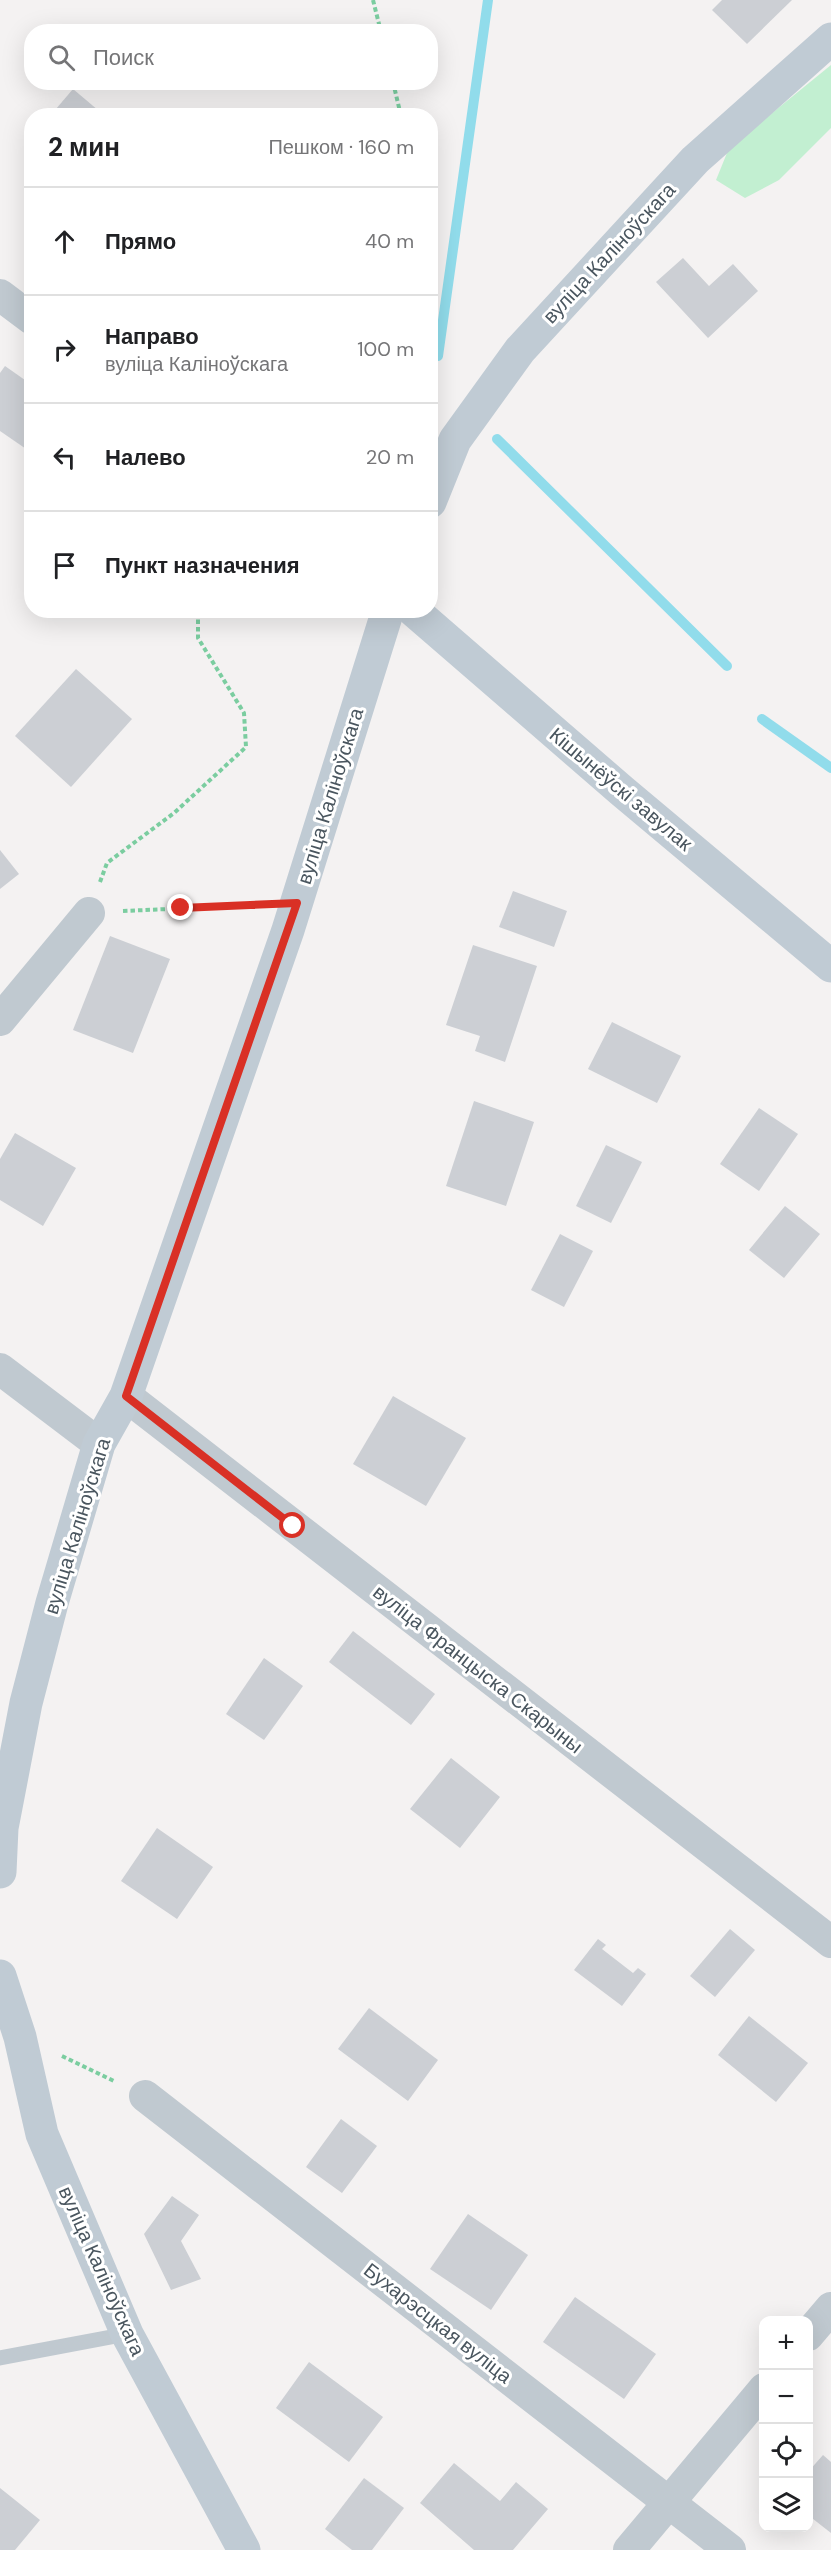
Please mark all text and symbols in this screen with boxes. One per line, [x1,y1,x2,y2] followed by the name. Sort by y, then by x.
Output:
[24,24,438,90] search box
[45,41,78,74] icon: search
[93,43,154,72] text: Поиск
[48,130,120,164] text: 2 мин
[268,134,414,160] text: Пешком · 160 m
[537,177,682,329] street label: вуліца Каліноўскага
[48,225,81,258] icon: ahead
[105,227,176,256] text: Прямо
[365,228,414,254] text: 40 m
[105,322,199,351] text: Направо
[48,333,81,366] icon: right
[357,336,414,362] text: 100 m
[105,351,288,377] text: вуліца Каліноўскага
[48,441,81,474] icon: left
[105,443,186,472] text: Налево
[366,444,414,470] text: 20 m
[48,549,81,582] icon: arrive
[105,551,300,580] text: Пункт назначения
[291,704,369,887] street label: вуліца Каліноўскага
[544,722,698,857] street label: Кішынёўскі завулак
[167,894,193,920] route end
[38,1434,116,1617] street label: вуліца Каліноўскага
[279,1512,305,1538] route start
[368,1579,588,1759] street label: вуліца Францыска Скарыны
[53,2182,151,2361] street label: вуліца Каліноўскага
[359,2257,518,2390] street label: Бухарэсцкая вуліца
[759,2316,813,2532] map controls
[759,2316,813,2370] button: +
[759,2370,813,2424] button: −
[759,2424,813,2478] button: locate
[759,2478,813,2532] button: layers

